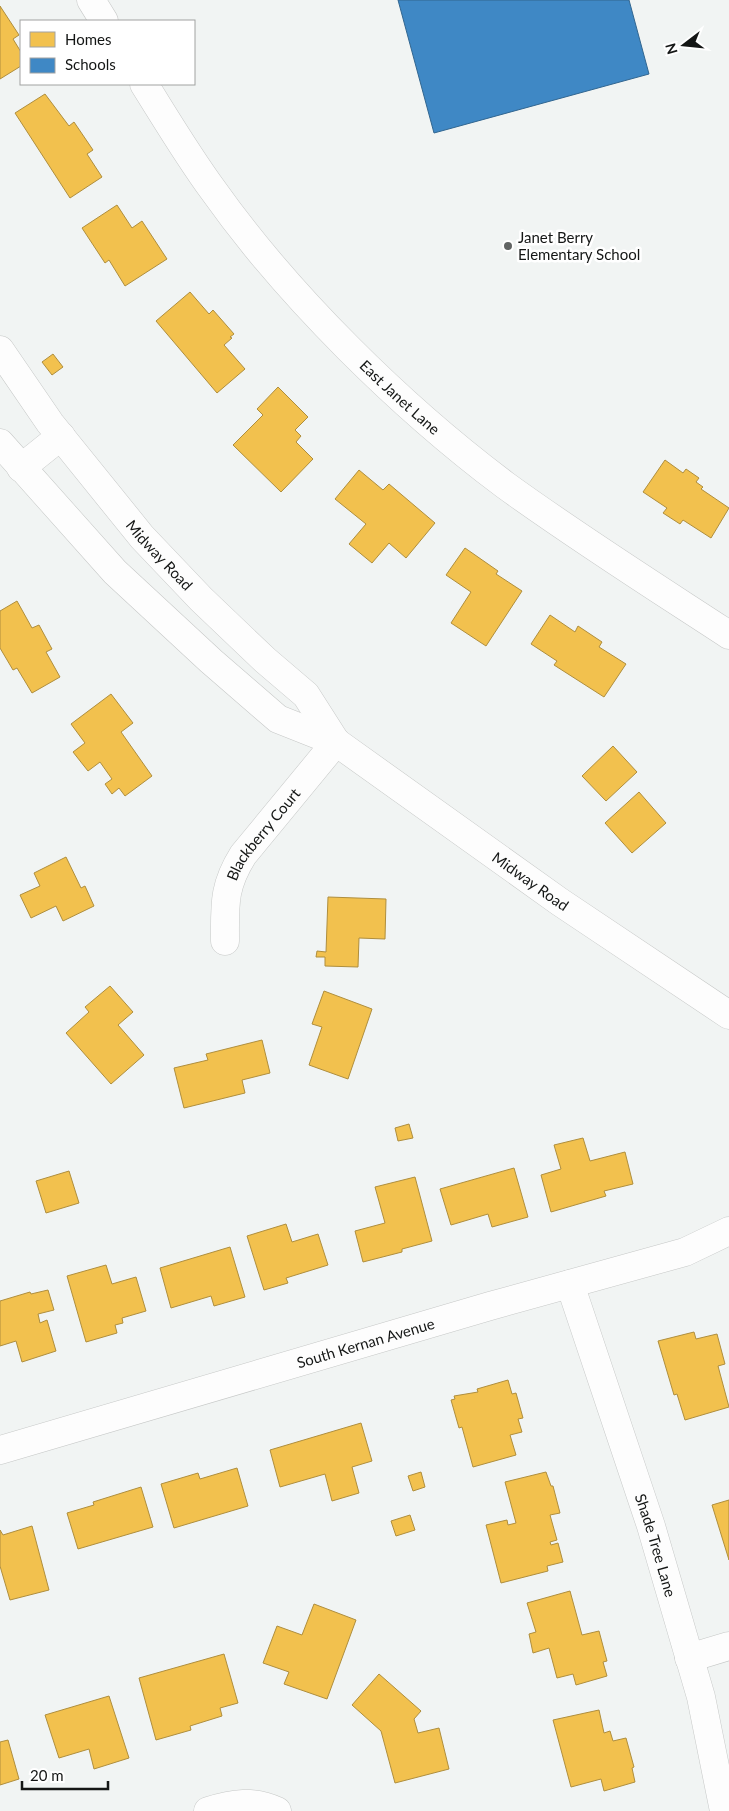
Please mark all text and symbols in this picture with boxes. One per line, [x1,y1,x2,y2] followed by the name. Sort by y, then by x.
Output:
[20,20,195,85] legend
[659,20,709,70] north arrow
[65,30,111,48] text: Homes
[661,41,681,56] text: N
[65,55,116,73] text: Schools
[518,228,640,263] place label: Janet Berry Elementary School
[502,240,514,252] marker: Janet Berry Elementary School
[356,356,444,438] street label: East Janet Lane
[123,516,197,594] street label: Midway Road
[222,784,304,883] street label: Blackberry Court
[489,848,572,914] street label: Midway Road
[295,1314,437,1371] street label: South Kernan Avenue
[632,1491,680,1599] street label: Shade Tree Lane
[22,1758,109,1790] scale bar
[30,1766,64,1784] text: 20 m

